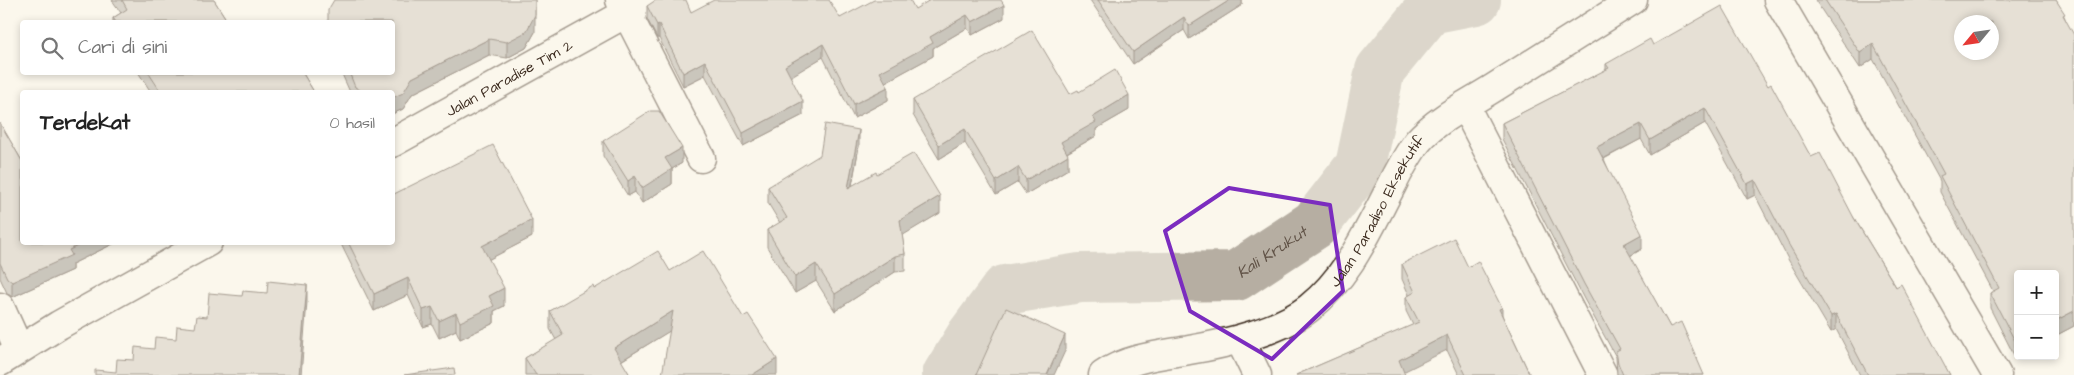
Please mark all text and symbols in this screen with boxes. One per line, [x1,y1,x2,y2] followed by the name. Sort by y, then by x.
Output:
[1954,15,1999,60] north arrow
[20,20,395,75] search box
[38,34,66,62] icon: search
[78,34,167,61] text: Cari di sini
[442,34,577,122] street label: Jalan Paradise Tim 2
[40,108,130,137] text: Terdekat
[329,112,375,134] text: 0 hasil
[1325,130,1429,291] street label: Jalan Paradiso Eksekutif
[1232,220,1313,284] water label: Kali Krukut
[2014,270,2059,360] map controls
[2014,270,2059,315] button: +
[2014,315,2059,360] button: −

